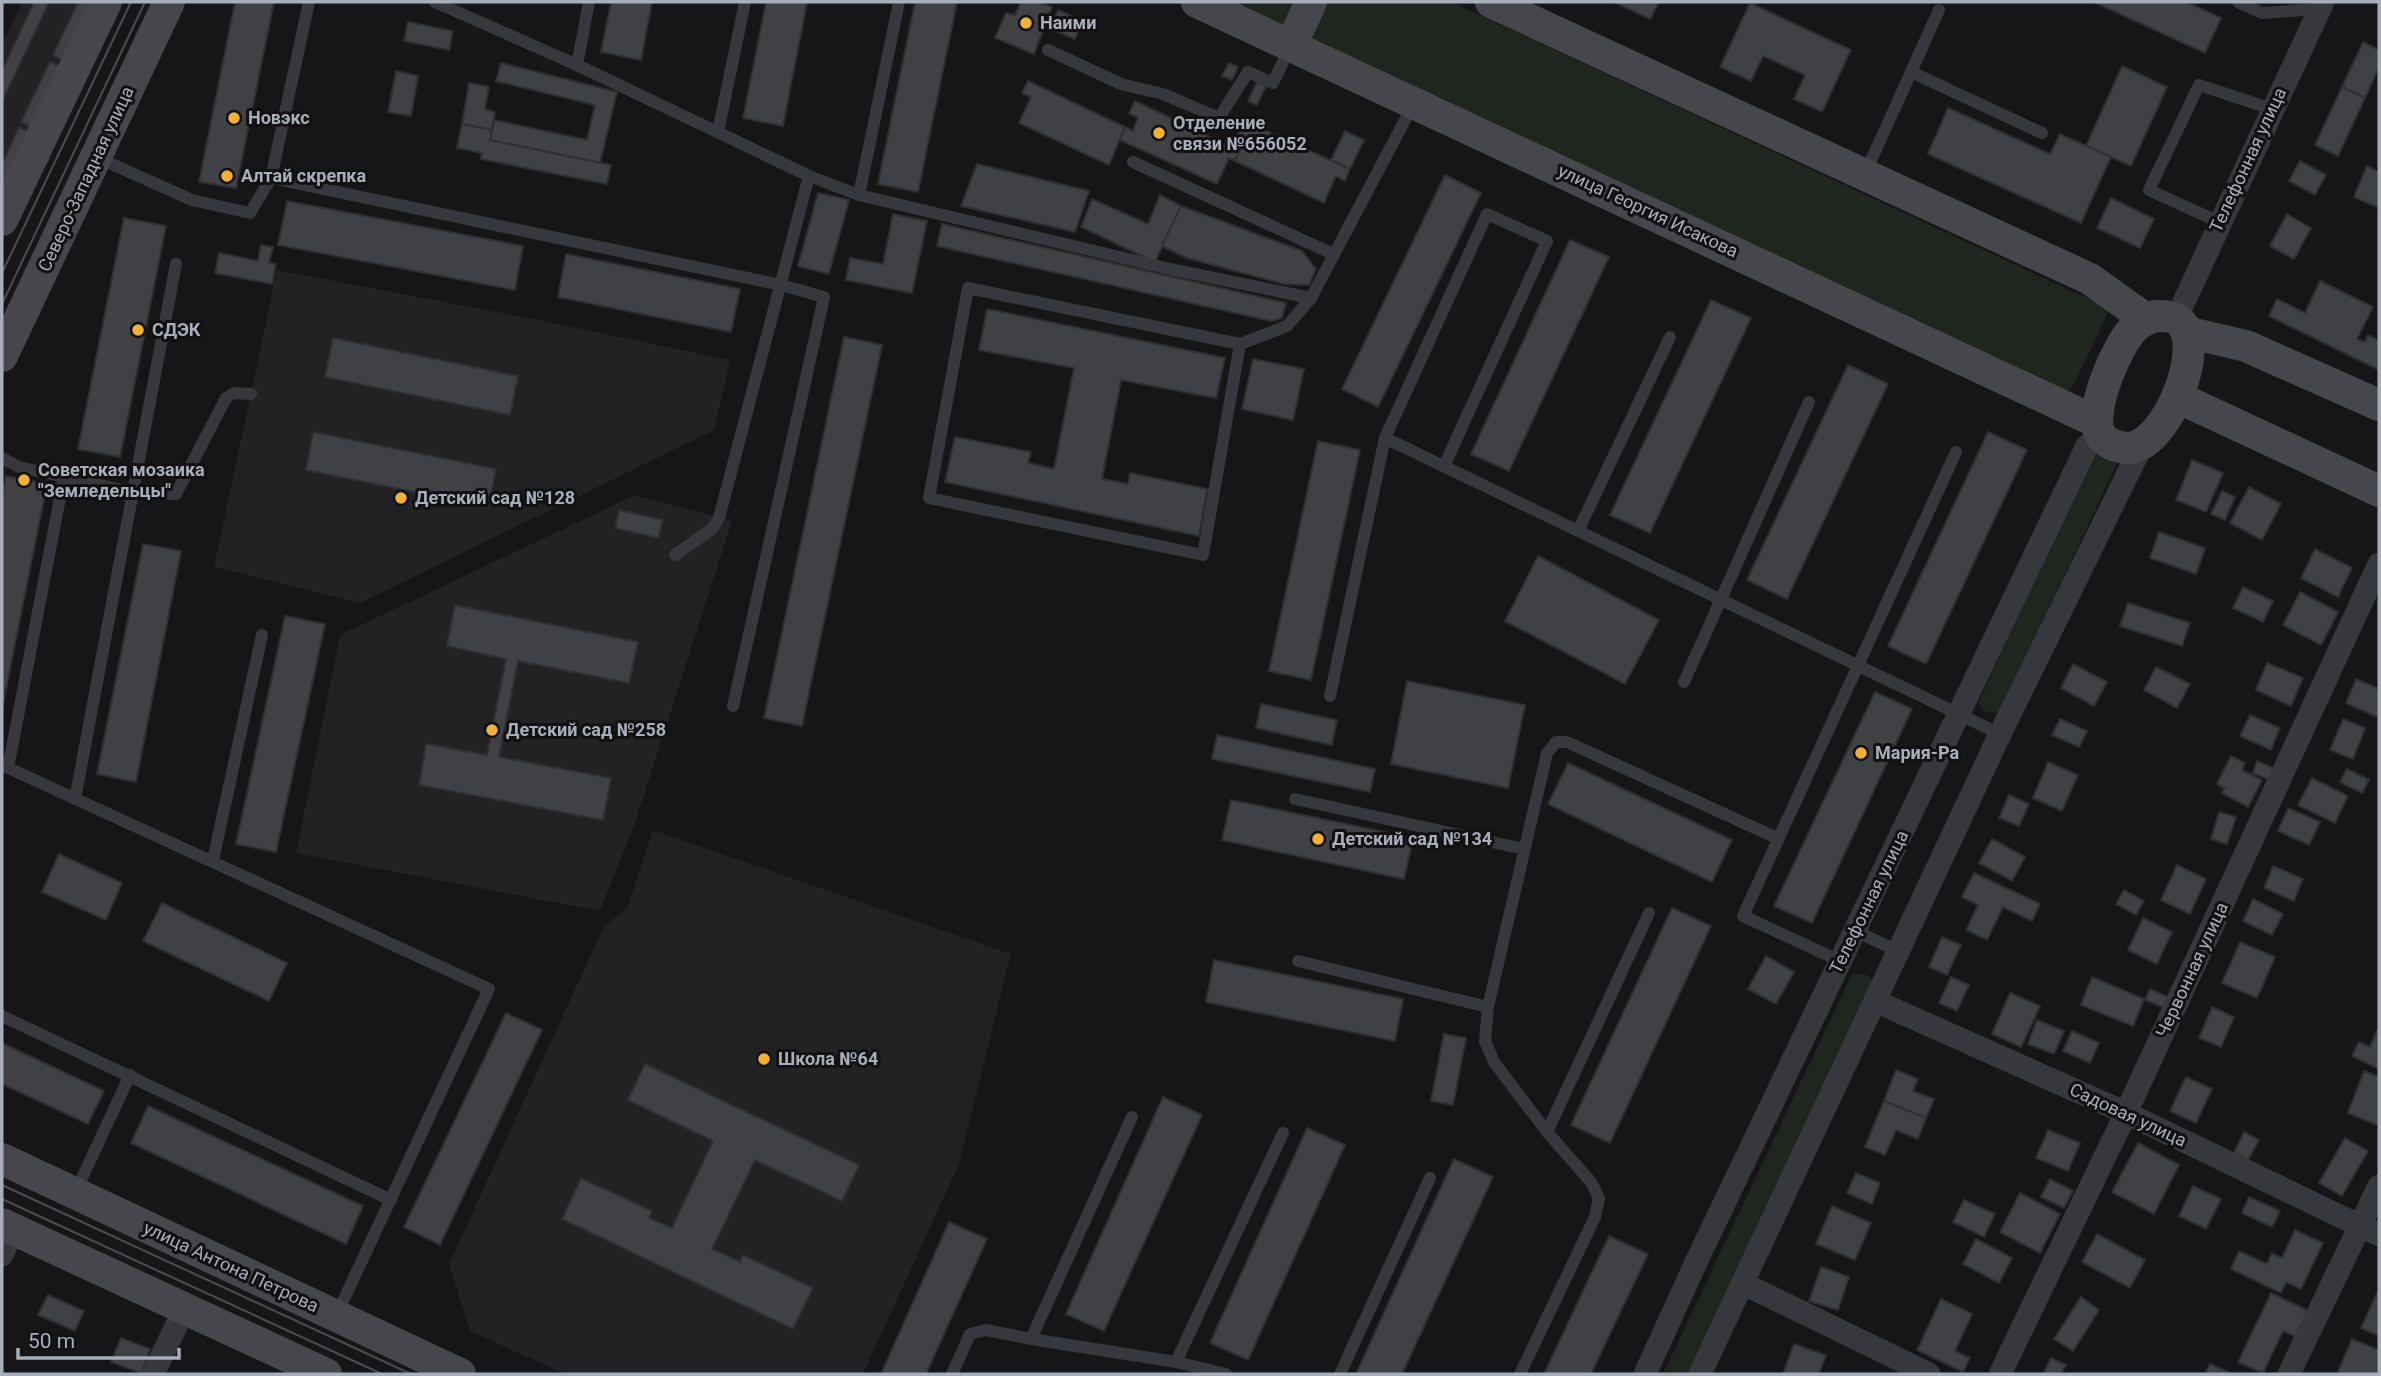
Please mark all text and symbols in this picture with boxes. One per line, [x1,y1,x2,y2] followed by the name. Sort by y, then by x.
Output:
[1040,12,1096,33] place label: Наими
[1018,15,1034,31] marker: Наими
[33,83,138,275] street label: Северо-Западная улица
[2205,84,2290,235] street label: Телефонная улица
[248,107,310,128] place label: Новэкс
[226,110,242,126] marker: Новэкс
[1173,112,1307,154] place label: Отделение связи №656052
[1151,125,1167,141] marker: Отделение связи №656052
[1555,160,1742,262] street label: улица Георгия Исакова
[241,165,366,186] place label: Алтай скрепка
[219,168,235,184] marker: Алтай скрепка
[152,319,201,340] place label: СДЭК
[130,322,146,338] marker: СДЭК
[38,459,205,501] place label: Советская мозаика "Земледельцы"
[16,472,32,488] marker: Советская мозаика "Земледельцы"
[415,487,575,508] place label: Детский сад №128
[393,490,409,506] marker: Детский сад №128
[506,719,666,740] place label: Детский сад №258
[484,722,500,738] marker: Детский сад №258
[1875,742,1959,763] place label: Мария-Ра
[1853,745,1869,761] marker: Мария-Ра
[1825,827,1912,977] street label: Телефонная улица
[1332,828,1492,849] place label: Детский сад №134
[1310,831,1326,847] marker: Детский сад №134
[2151,899,2232,1041] street label: Червонная улица
[778,1048,878,1069] place label: Школа №64
[756,1051,772,1067] marker: Школа №64
[2066,1078,2190,1151] street label: Садовая улица
[140,1217,322,1316] street label: улица Антона Петрова
[18,1316,178,1360] scale bar
[28,1329,75,1353] text: 50 m

